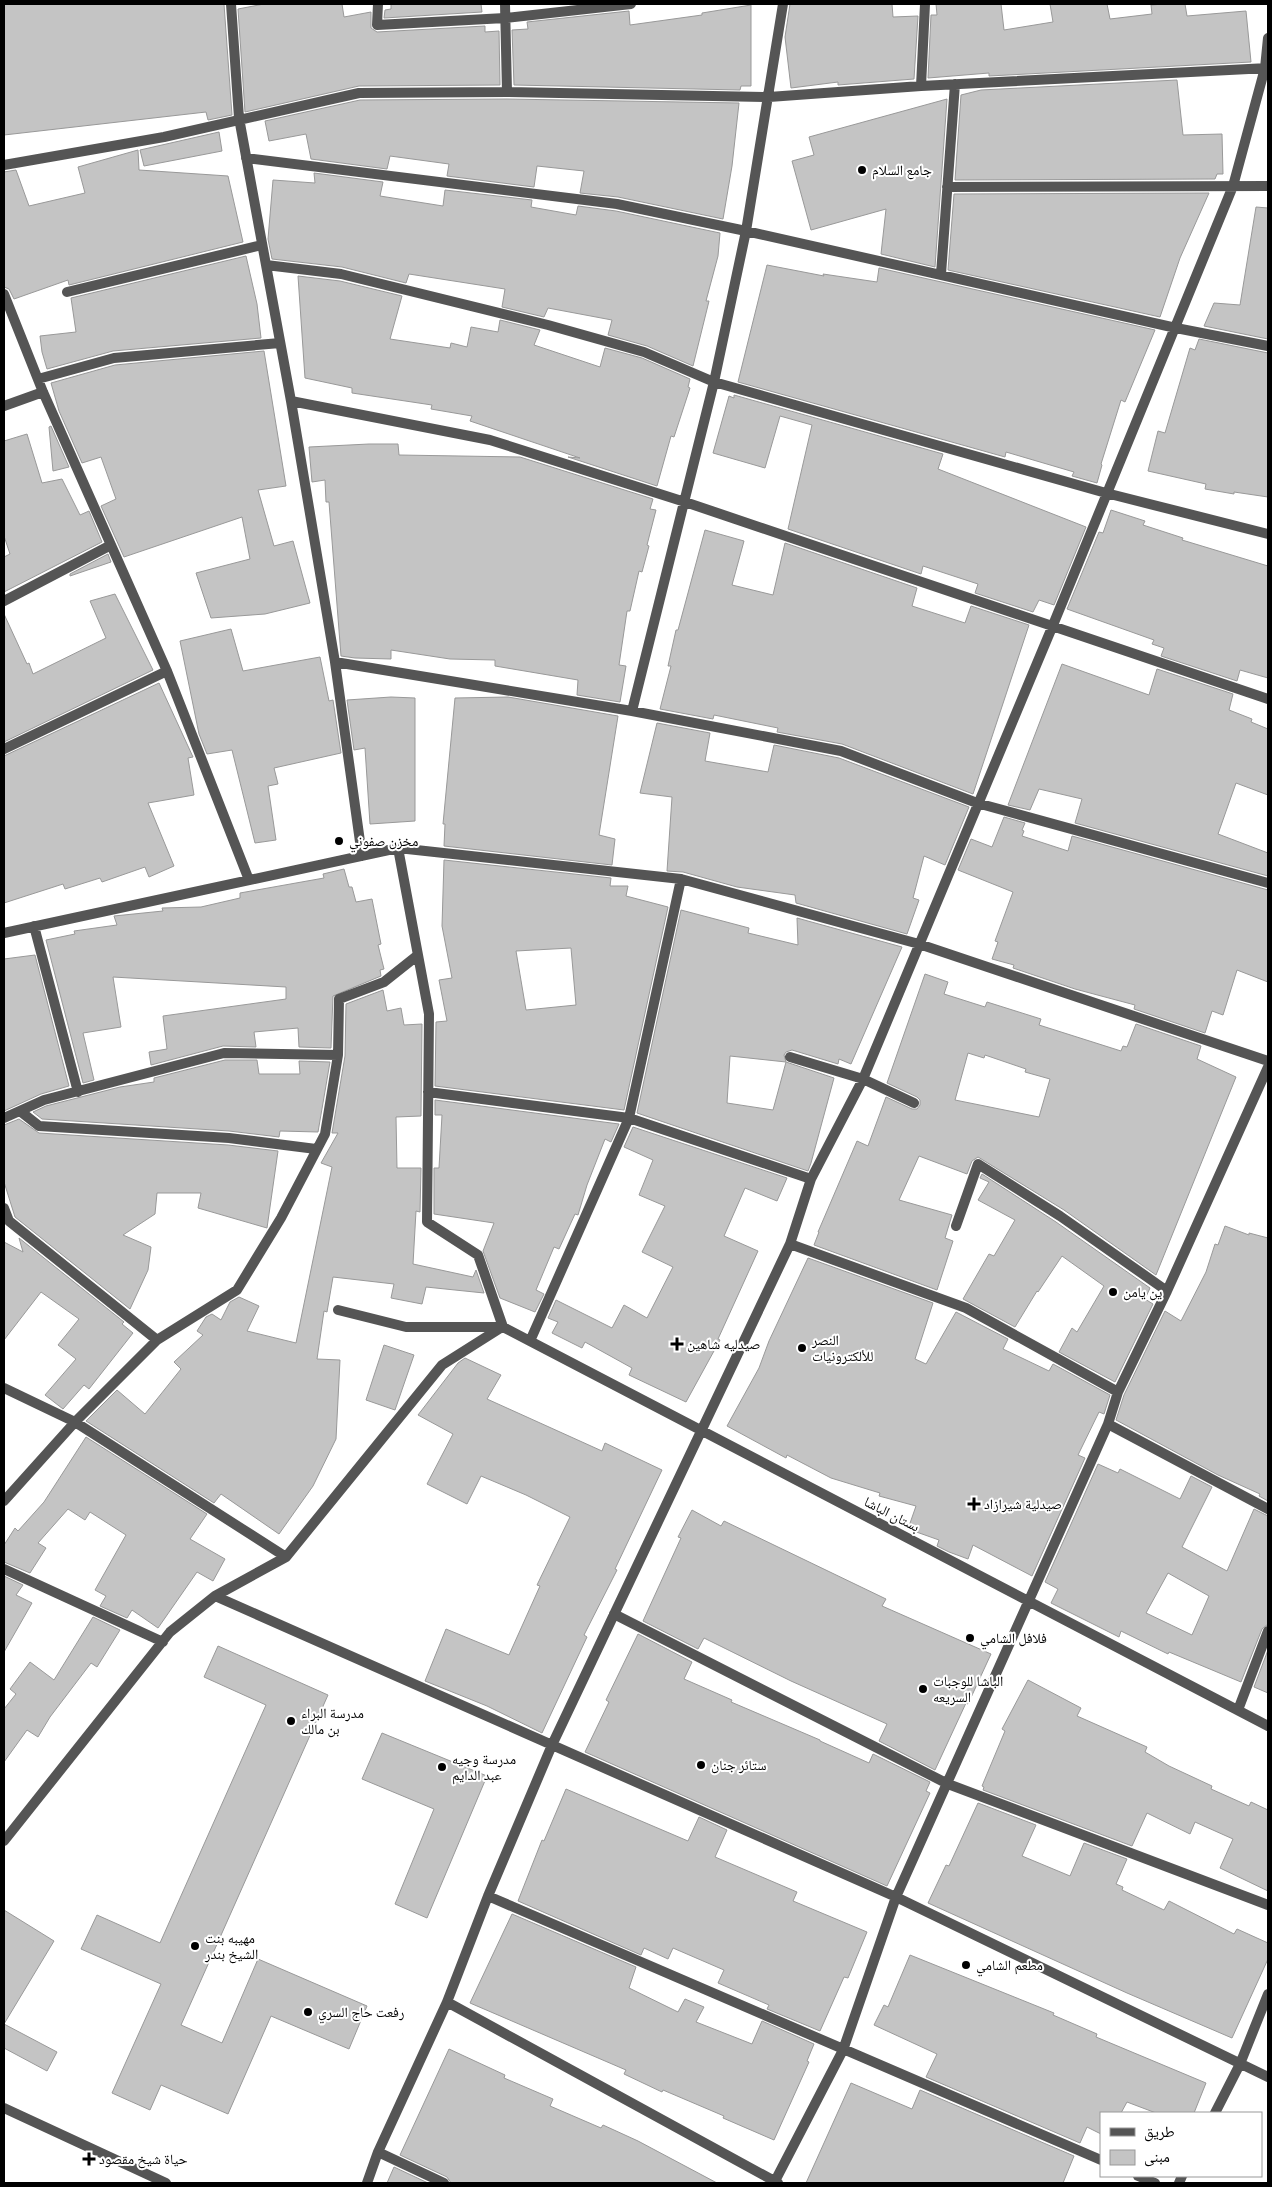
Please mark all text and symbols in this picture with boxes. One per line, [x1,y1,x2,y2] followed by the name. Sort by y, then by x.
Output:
[872,161,932,180] place label: جامع السلام
[856,164,868,176] marker: جامع السلام
[349,832,418,853] place label: مخزن صفوني
[333,835,345,847] marker: مخزن صفوني
[1123,1283,1162,1301] place label: ين يامن
[1107,1286,1119,1298] marker: ين يامن
[811,1331,873,1365] place label: النصر للألكترونيات
[687,1335,760,1353] place label: صيدليه شاهين
[671,1338,683,1350] marker: صيدليه شاهين
[796,1342,808,1354] marker: النصر للألكترونيات
[861,1492,923,1536] street label: بستان الباشا
[984,1495,1062,1513] place label: صيدلية شيرازاد
[968,1498,980,1510] marker: صيدلية شيرازاد
[980,1629,1047,1650] place label: فلافل الشامي
[964,1632,976,1644] marker: فلافل الشامي
[933,1672,1003,1706] place label: الباشا للوجبات السريعه
[917,1683,929,1695] marker: الباشا للوجبات السريعه
[301,1704,364,1738] place label: مدرسة البراء بن مالك
[285,1715,297,1727] marker: مدرسة البراء بن مالك
[452,1750,516,1785] place label: مدرسة وجيه عبد الدايم
[711,1756,766,1774] place label: ستائر جنان
[695,1759,707,1771] marker: ستائر جنان
[436,1761,448,1773] marker: مدرسة وجيه عبد الدايم
[204,1929,258,1964] place label: مهيبه بنت الشيخ بندر
[189,1940,201,1952] marker: مهيبه بنت الشيخ بندر
[976,1956,1043,1977] place label: مطعم الشامي
[960,1959,972,1971] marker: مطعم الشامي
[318,2003,404,2024] place label: رفعت حاج السري
[302,2006,314,2018] marker: رفعت حاج السري
[1100,2112,1262,2177] legend
[1144,2122,1175,2142] text: طريق
[1144,2147,1170,2167] text: مبنى
[99,2150,188,2169] place label: حياة شيخ مقصود
[83,2153,95,2165] marker: حياة شيخ مقصود

